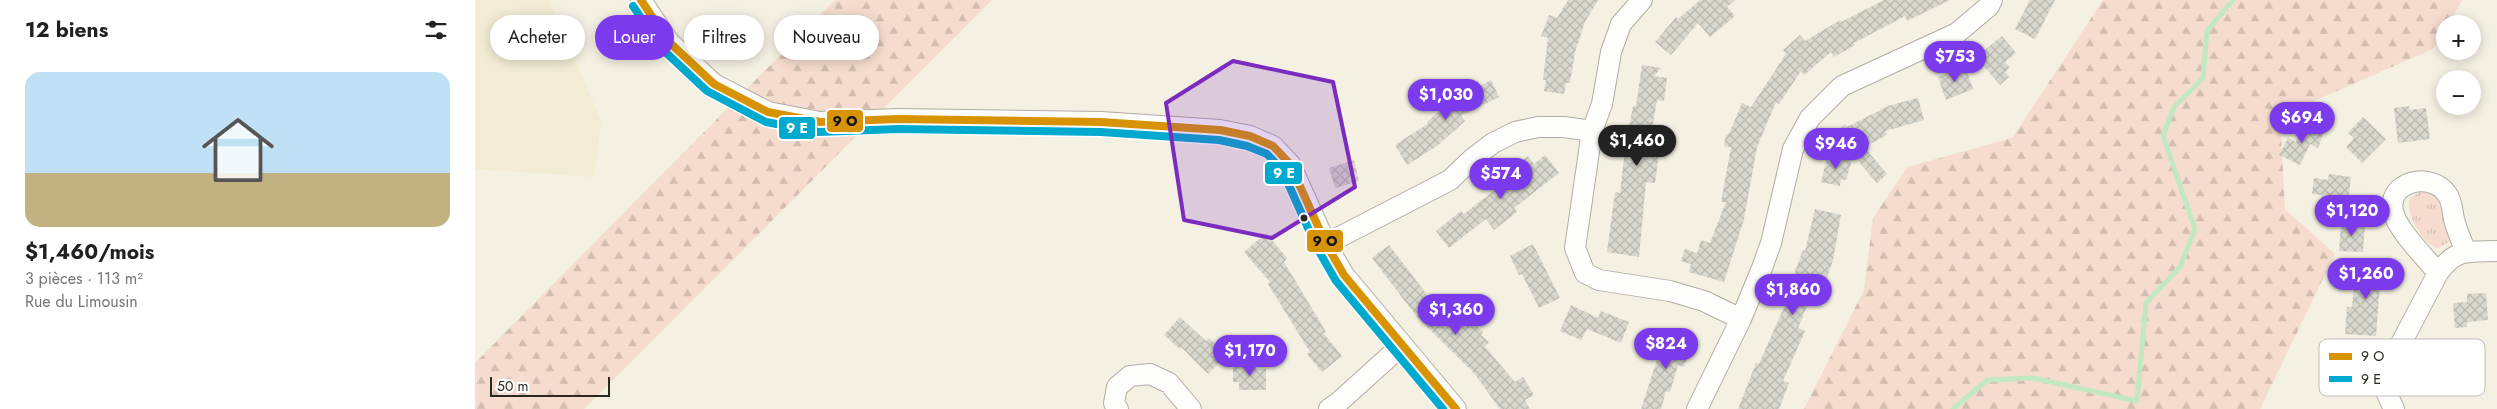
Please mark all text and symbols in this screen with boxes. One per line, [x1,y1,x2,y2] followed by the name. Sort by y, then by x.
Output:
[25,15,108,45] text: 12 biens
[490,15,585,60] chip: Acheter
[595,15,674,60] chip: Louer
[684,15,764,60] chip: Filtres
[774,15,879,60] chip: Nouveau
[2436,15,2481,115] map controls
[2436,15,2481,60] button: +
[422,16,450,44] icon: filters
[1925,41,1985,83] pin: $753
[1935,45,1975,68] text: $753
[2436,70,2481,115] button: −
[1405,78,1487,121] pin: $1,030
[1419,83,1473,106] text: $1,030
[2272,102,2332,144] pin: $694
[193,105,283,195] icon: home
[2281,106,2323,129] text: $694
[826,109,864,133] line badge: 9 O
[832,111,858,131] text: 9 O
[778,116,816,140] line badge: 9 E
[786,118,808,138] text: 9 E
[1596,124,1678,167] pin: $1,460
[1806,128,1866,170] pin: $946
[1609,129,1665,152] text: $1,460
[1815,132,1857,155] text: $946
[1471,158,1531,200] pin: $574
[1264,161,1303,185] line badge: 9 E
[1480,162,1522,185] text: $574
[1273,163,1295,183] text: 9 E
[2311,194,2393,237] pin: $1,120
[2326,199,2378,222] text: $1,120
[1299,213,1309,223] unlabelled marker
[1306,229,1344,253] line badge: 9 O
[1312,231,1338,251] text: 9 O
[25,237,154,267] text: $1,460/mois
[2325,258,2407,300] pin: $1,260
[2338,262,2394,285] text: $1,260
[25,267,143,290] text: 3 pièces · 113 m²
[1752,274,1834,316] pin: $1,860
[1766,278,1820,301] text: $1,860
[25,290,138,313] text: Rue du Limousin
[1415,294,1497,336] pin: $1,360
[1429,298,1483,321] text: $1,360
[1636,328,1696,370] pin: $824
[1645,332,1687,355] text: $824
[1209,334,1291,377] pin: $1,170
[1224,339,1276,362] text: $1,170
[2319,339,2485,396] legend
[2361,346,2384,366] text: 9 O
[2361,369,2381,389] text: 9 E
[490,374,610,397] scale bar
[497,376,528,396] text: 50 m

